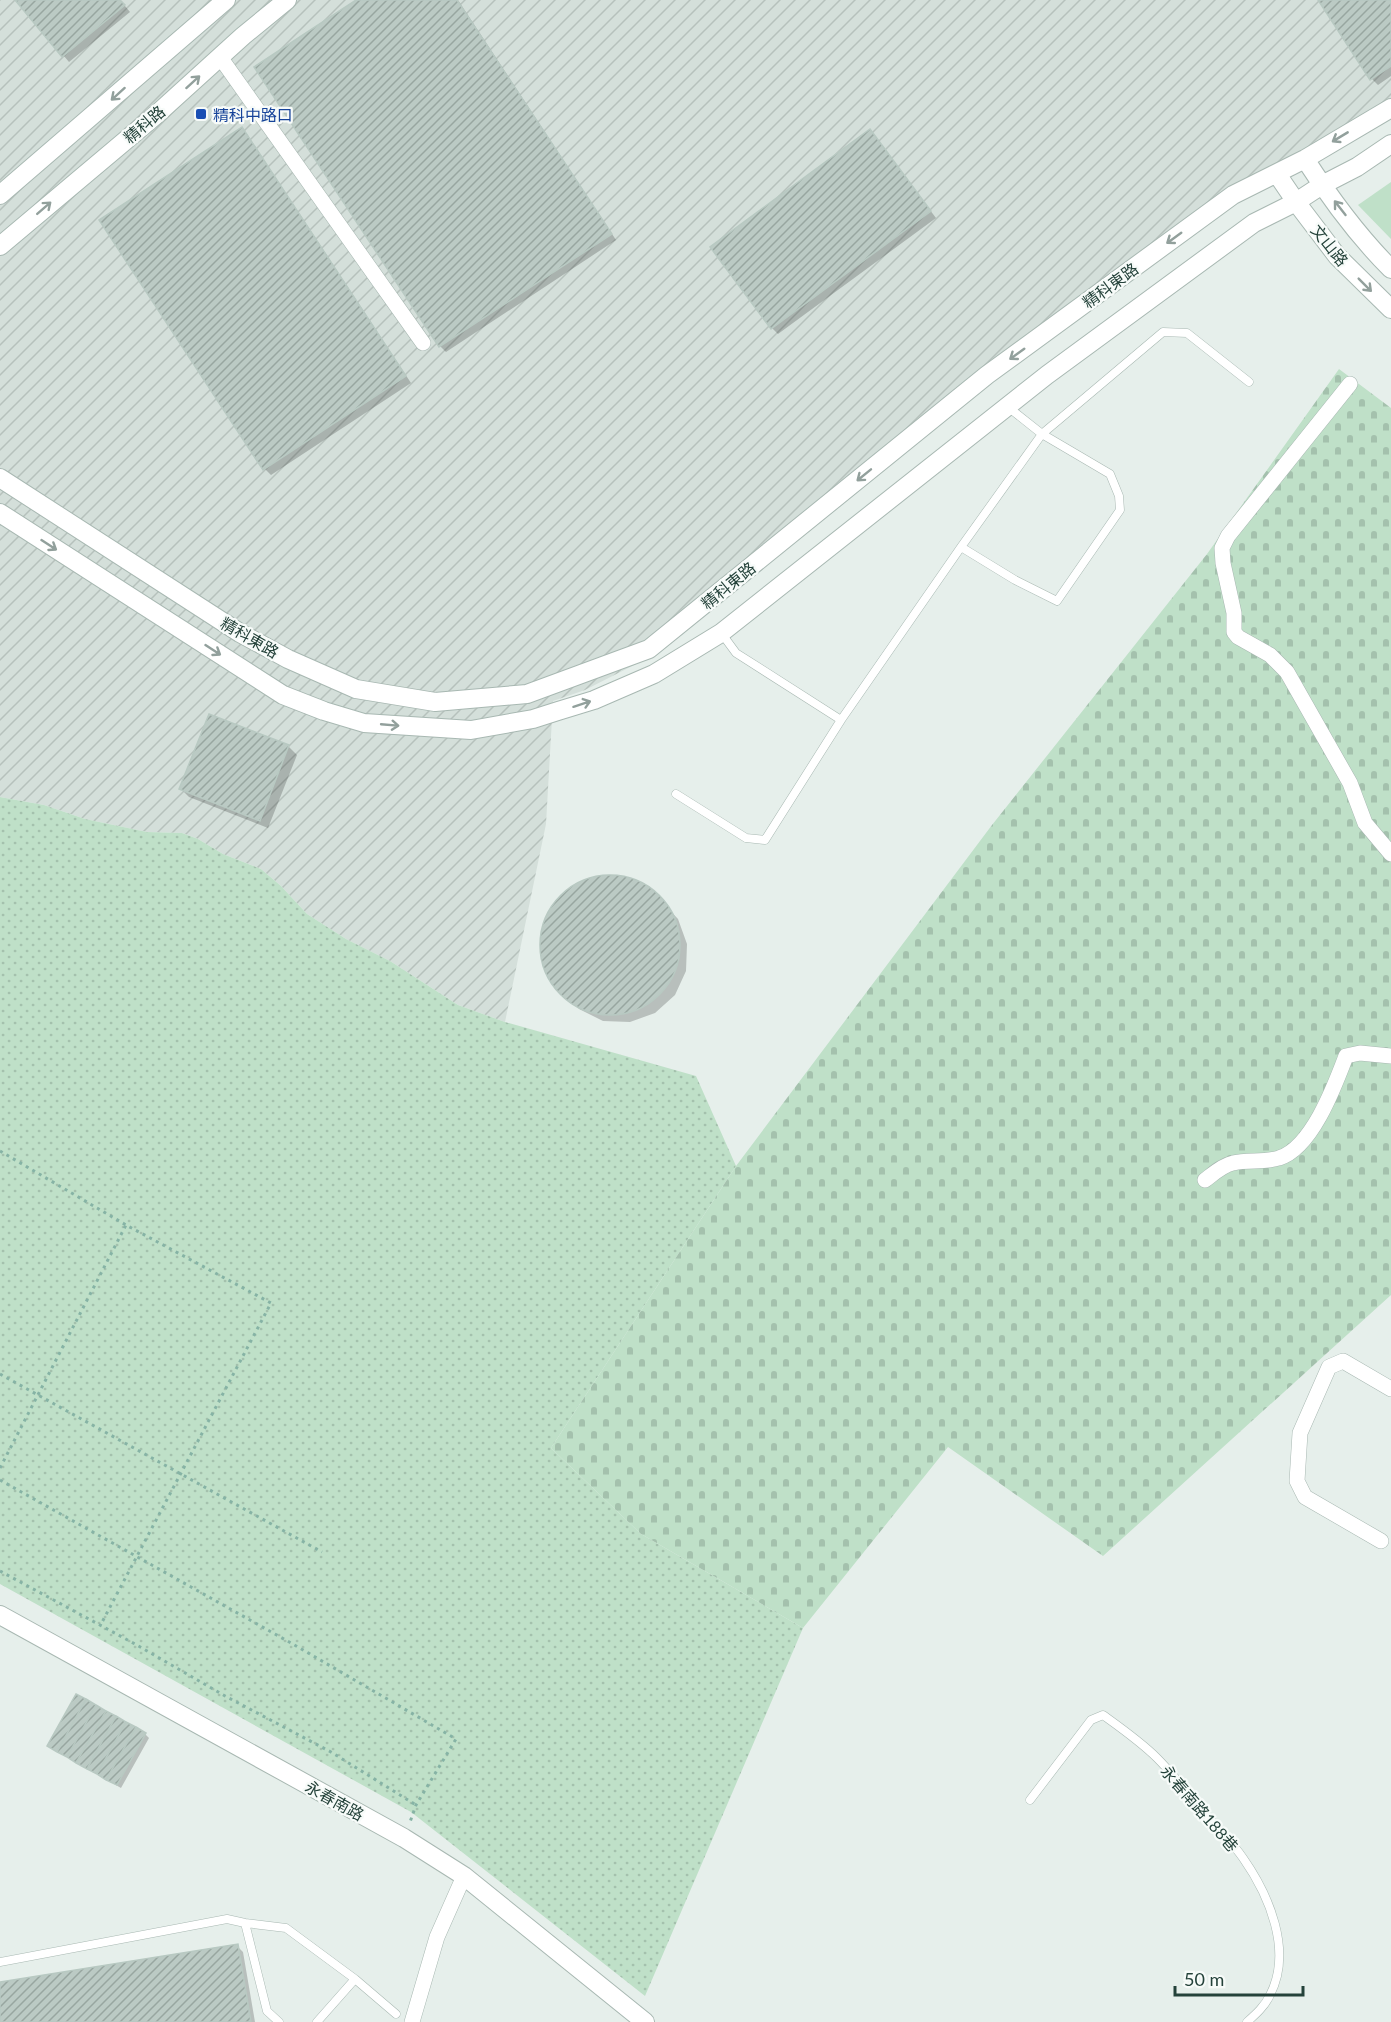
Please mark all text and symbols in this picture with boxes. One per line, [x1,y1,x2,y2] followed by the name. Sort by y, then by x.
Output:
[185,75,200,89] one-way arrow
[111,87,126,101] one-way arrow
[120,101,168,147] street label: 精科路
[213,105,293,124] place label: 精科中路口
[194,107,208,121] marker: 精科中路口
[1332,131,1349,143] one-way arrow
[36,201,51,215] one-way arrow
[1333,201,1346,217] one-way arrow
[1308,220,1352,270] street label: 文山路
[1167,232,1183,245] one-way arrow
[1079,259,1141,311] street label: 精科東路
[1358,277,1373,292] one-way arrow
[1009,347,1025,360] one-way arrow
[856,468,872,481] one-way arrow
[40,539,57,551] one-way arrow
[697,557,759,613] street label: 精科東路
[218,613,282,661] street label: 精科東路
[204,645,221,657] one-way arrow
[572,697,591,708] one-way arrow
[380,720,400,731] one-way arrow
[1157,1761,1243,1855] street label: 永春南路188巷
[302,1776,368,1824] street label: 永春南路
[1175,1959,1302,1997] scale bar
[1184,1968,1224,1990] text: 50 m

